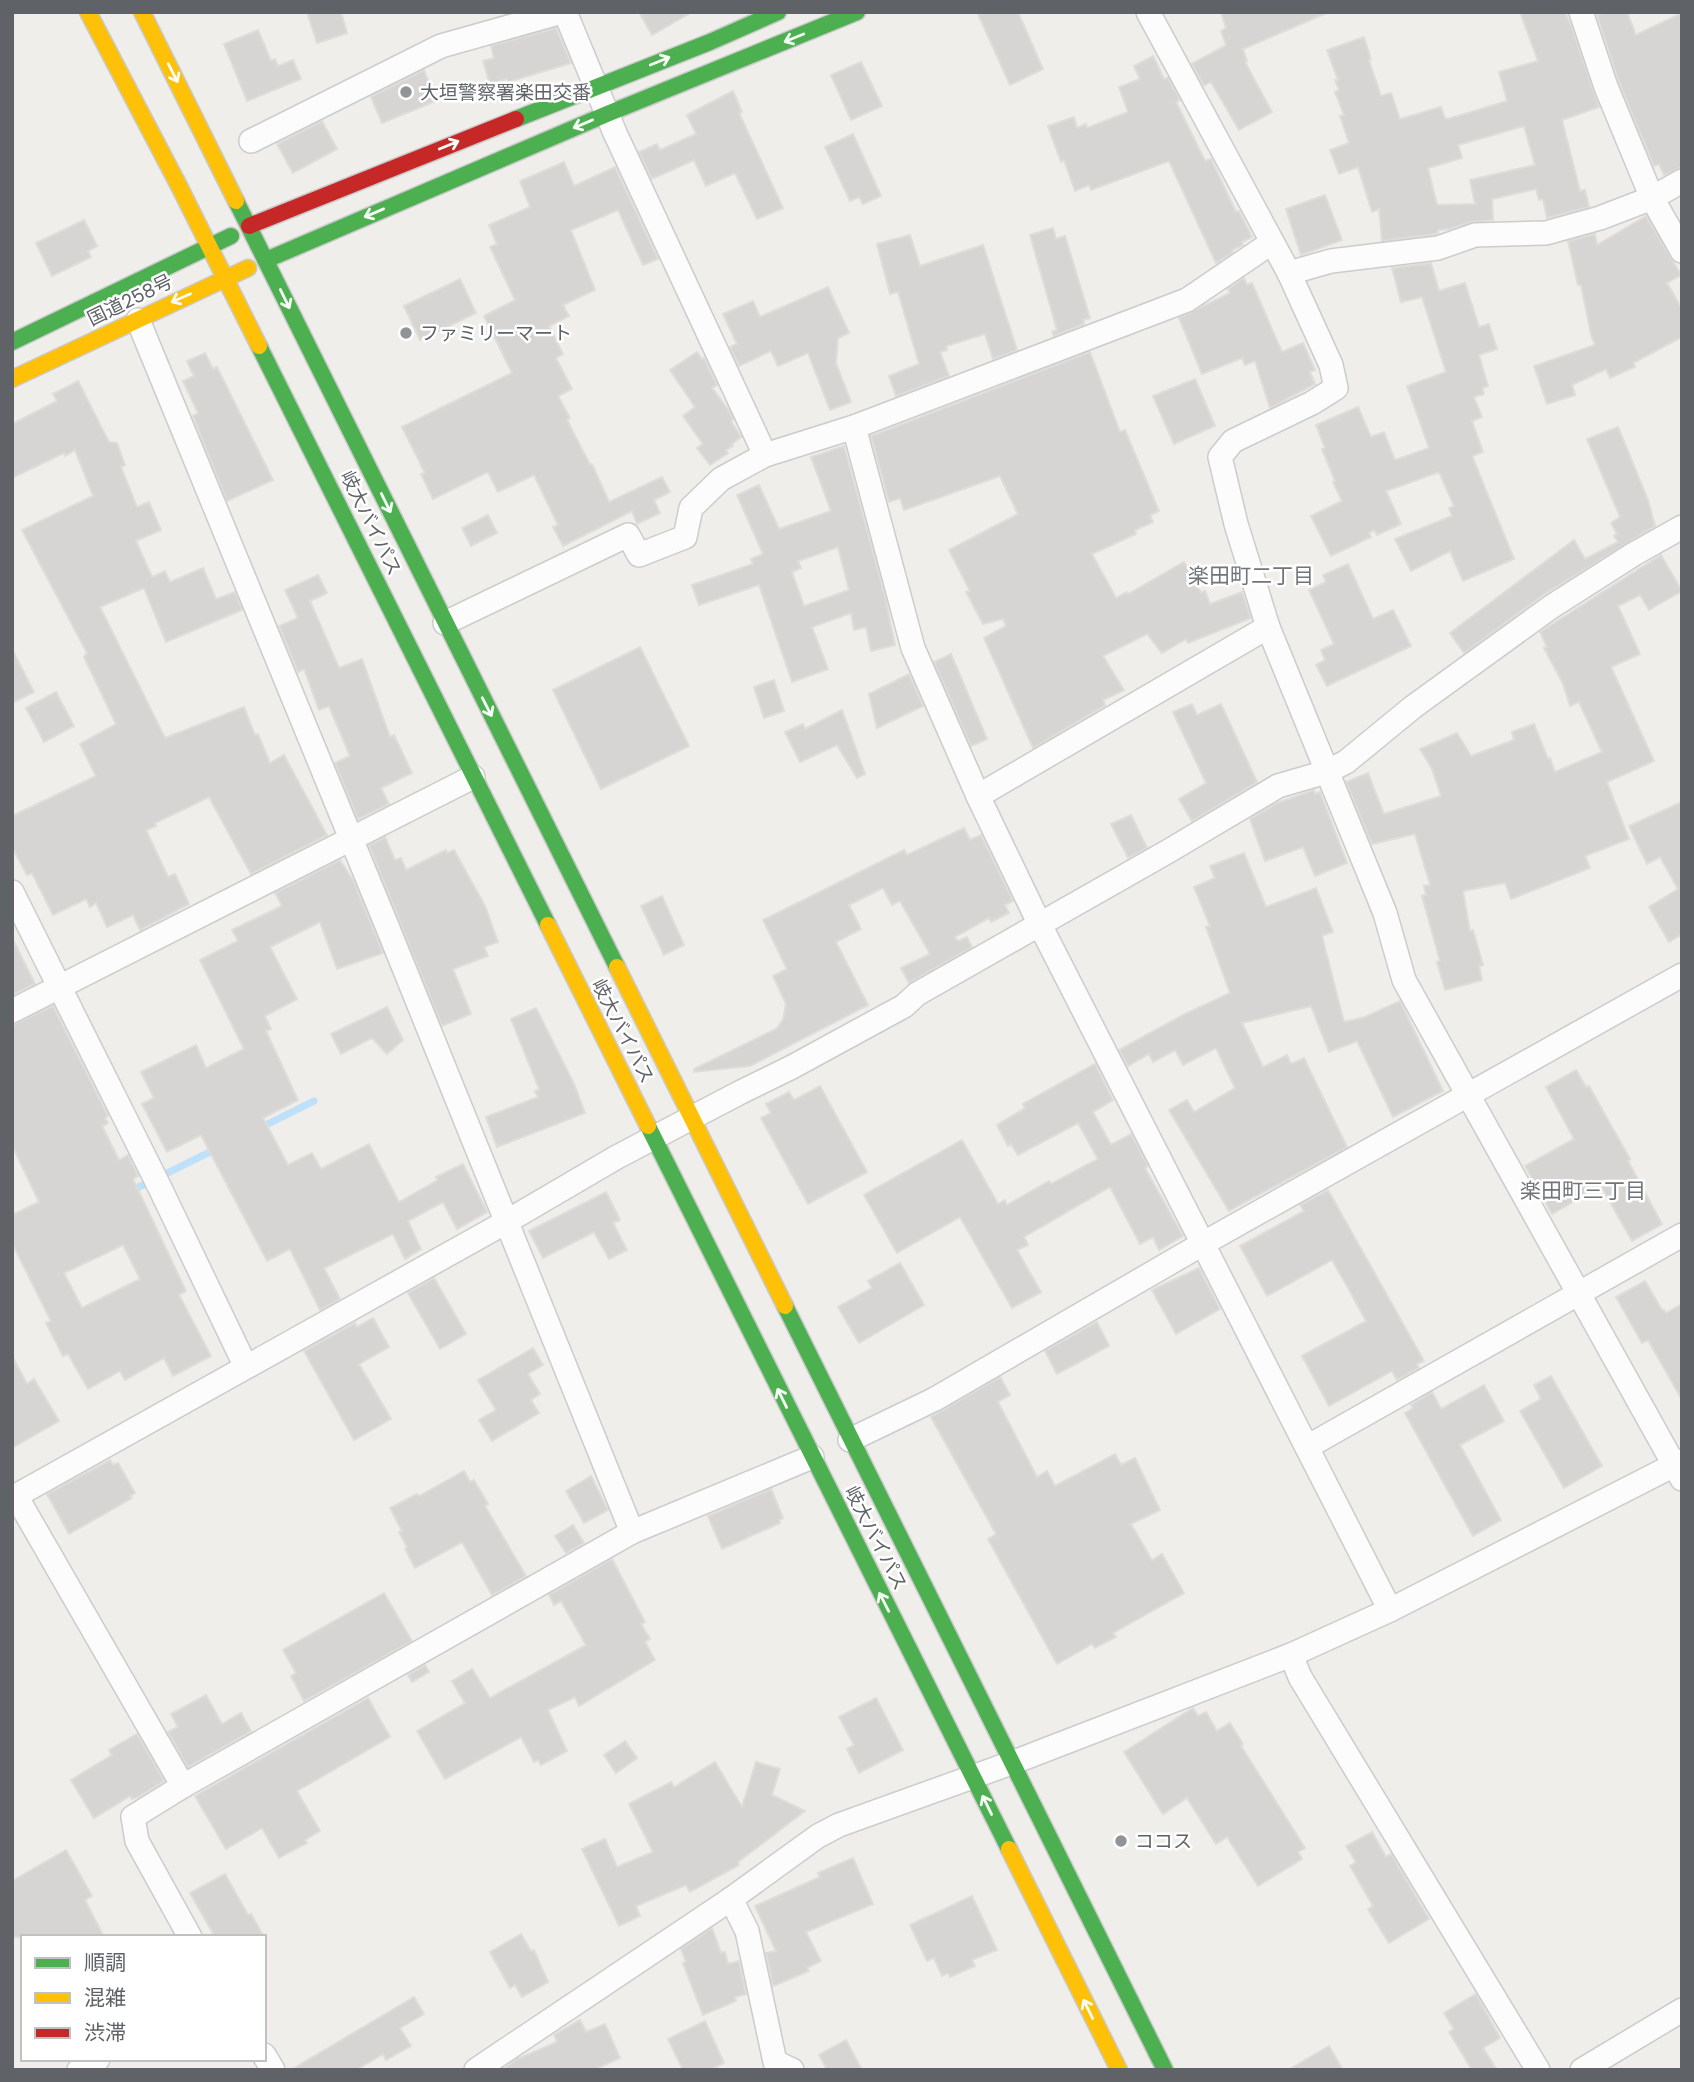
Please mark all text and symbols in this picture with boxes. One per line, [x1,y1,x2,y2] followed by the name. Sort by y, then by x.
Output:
[783,32,805,45] one-way arrow
[649,54,671,67] one-way arrow
[166,62,180,83] one-way arrow
[420,79,591,106] place label: 大垣警察署楽田交番
[398,84,414,100] marker: 大垣警察署楽田交番
[573,118,595,131] one-way arrow
[437,138,459,151] one-way arrow
[364,207,385,220] one-way arrow
[83,268,177,332] street label: 国道258号
[279,288,293,309] one-way arrow
[171,292,193,305] one-way arrow
[420,320,572,347] place label: ファミリーマート
[398,325,414,341] marker: ファミリーマート
[334,466,408,580] street label: 岐大バイパス
[379,492,393,513] one-way arrow
[1188,561,1314,590] district label: 楽田町二丁目
[480,696,494,717] one-way arrow
[585,974,661,1088] street label: 岐大バイパス
[1520,1176,1646,1205] district label: 楽田町三丁目
[775,1389,789,1409] one-way arrow
[838,1481,914,1595] street label: 岐大バイパス
[877,1592,891,1613] one-way arrow
[979,1795,993,1816] one-way arrow
[1135,1828,1192,1855] place label: ココス
[1113,1833,1129,1849] marker: ココス
[21,1935,266,2061] legend
[84,1948,126,1977] text: 順調
[84,1983,126,2012] text: 混雑
[1081,1999,1095,2020] one-way arrow
[84,2018,126,2047] text: 渋滞

